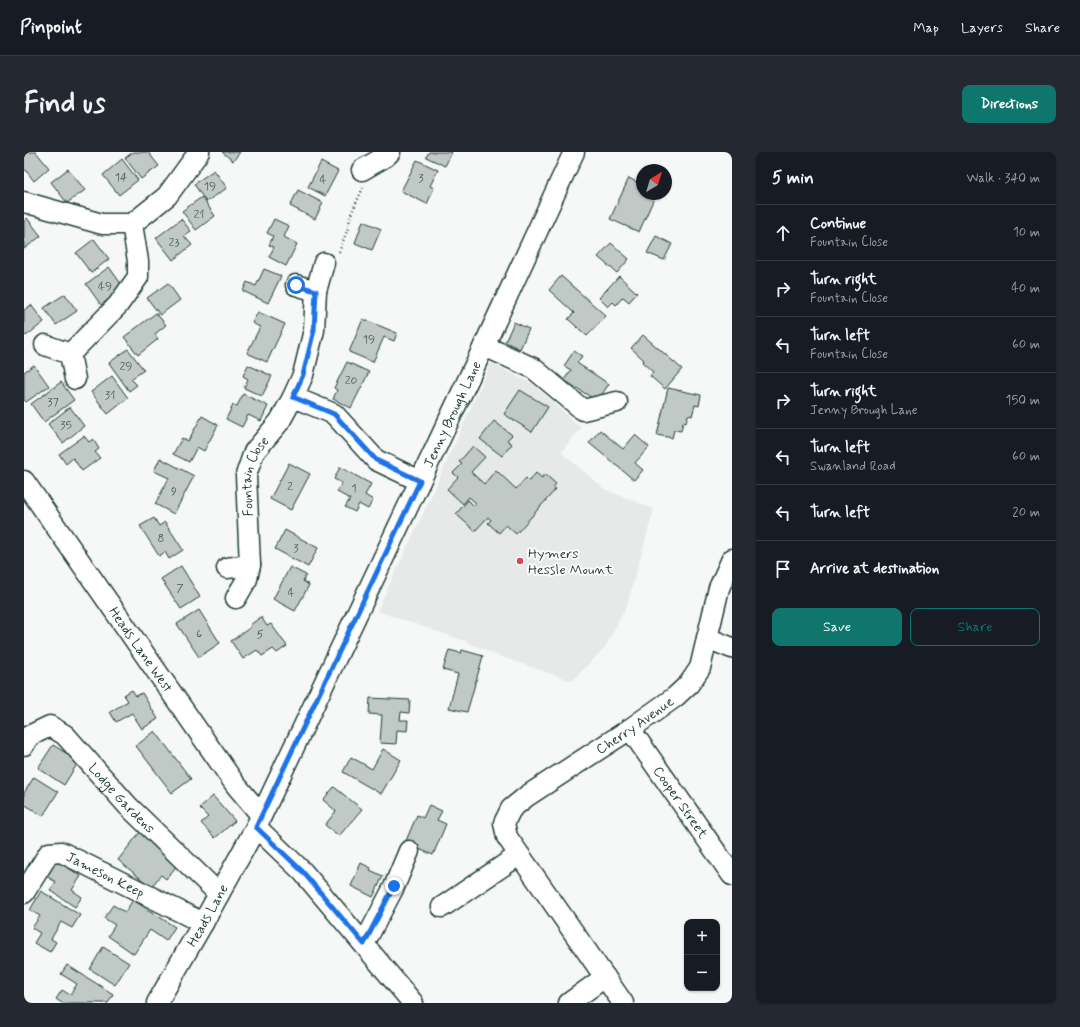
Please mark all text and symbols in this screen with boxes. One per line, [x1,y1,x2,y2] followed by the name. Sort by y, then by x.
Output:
[20,15,82,40] text: Pinpoint
[913,19,939,37] text: Map
[961,19,1003,37] text: Layers
[1025,19,1060,37] text: Share
[962,85,1056,123] button: Directions
[24,86,105,123] text: Find us
[636,164,672,200] north arrow
[772,167,814,189] text: 5 min
[115,170,127,186] house number: 14
[966,170,1040,187] text: Walk · 340 m
[418,171,424,187] house number: 3
[320,172,327,188] house number: 4
[204,179,216,195] house number: 19
[193,207,205,223] house number: 21
[810,214,866,234] text: Continue
[772,222,794,244] icon: ahead
[1013,224,1040,241] text: 10 m
[810,234,888,251] text: Fountain Close
[169,235,179,251] house number: 23
[810,270,877,290] text: Turn right
[287,276,305,294] route start
[772,278,794,300] icon: right
[98,279,112,295] house number: 49
[1011,280,1040,297] text: 40 m
[810,290,888,307] text: Fountain Close
[810,326,870,346] text: Turn left
[363,332,375,348] house number: 19
[772,334,794,356] icon: left
[1012,336,1040,353] text: 60 m
[810,346,888,363] text: Fountain Close
[420,358,486,471] street label: Jenny Brough Lane
[119,359,133,375] house number: 29
[345,373,358,389] house number: 20
[810,382,877,402] text: Turn right
[105,388,115,404] house number: 31
[772,390,794,412] icon: right
[1006,392,1040,409] text: 150 m
[47,395,59,411] house number: 37
[810,402,918,419] text: Jenny Brough Lane
[60,418,72,434] house number: 35
[238,433,273,517] street label: Fountain Close
[810,438,870,458] text: Turn left
[772,446,794,468] icon: left
[1012,448,1040,465] text: 60 m
[810,458,896,475] text: Swanland Road
[287,479,293,495] house number: 2
[351,481,357,497] house number: 1
[171,484,177,500] house number: 9
[772,502,794,524] icon: left
[810,503,870,523] text: Turn left
[1012,504,1040,521] text: 20 m
[158,531,164,547] house number: 8
[293,541,299,557] house number: 3
[528,545,614,579] place label: Hymers Hessle Mount
[515,556,525,566] marker: Hymers Hessle Mount
[772,558,794,580] icon: arrive
[810,559,939,579] text: Arrive at destination
[176,581,184,597] house number: 7
[288,585,295,601] house number: 4
[104,604,177,696] street label: Heads Lane West
[772,608,902,646] button: Save
[910,608,1040,646] button: Share
[196,626,202,642] house number: 6
[256,627,264,643] house number: 5
[593,693,678,759] street label: Cherry Avenue
[84,760,159,837] street label: Lodge Gardens
[649,763,712,843] street label: Cooper Street
[63,848,148,902] street label: Jameson Keep
[385,877,403,895] route end
[183,881,233,950] street label: Heads Lane
[684,919,720,991] map controls
[684,919,720,955] button: +
[684,955,720,991] button: −

